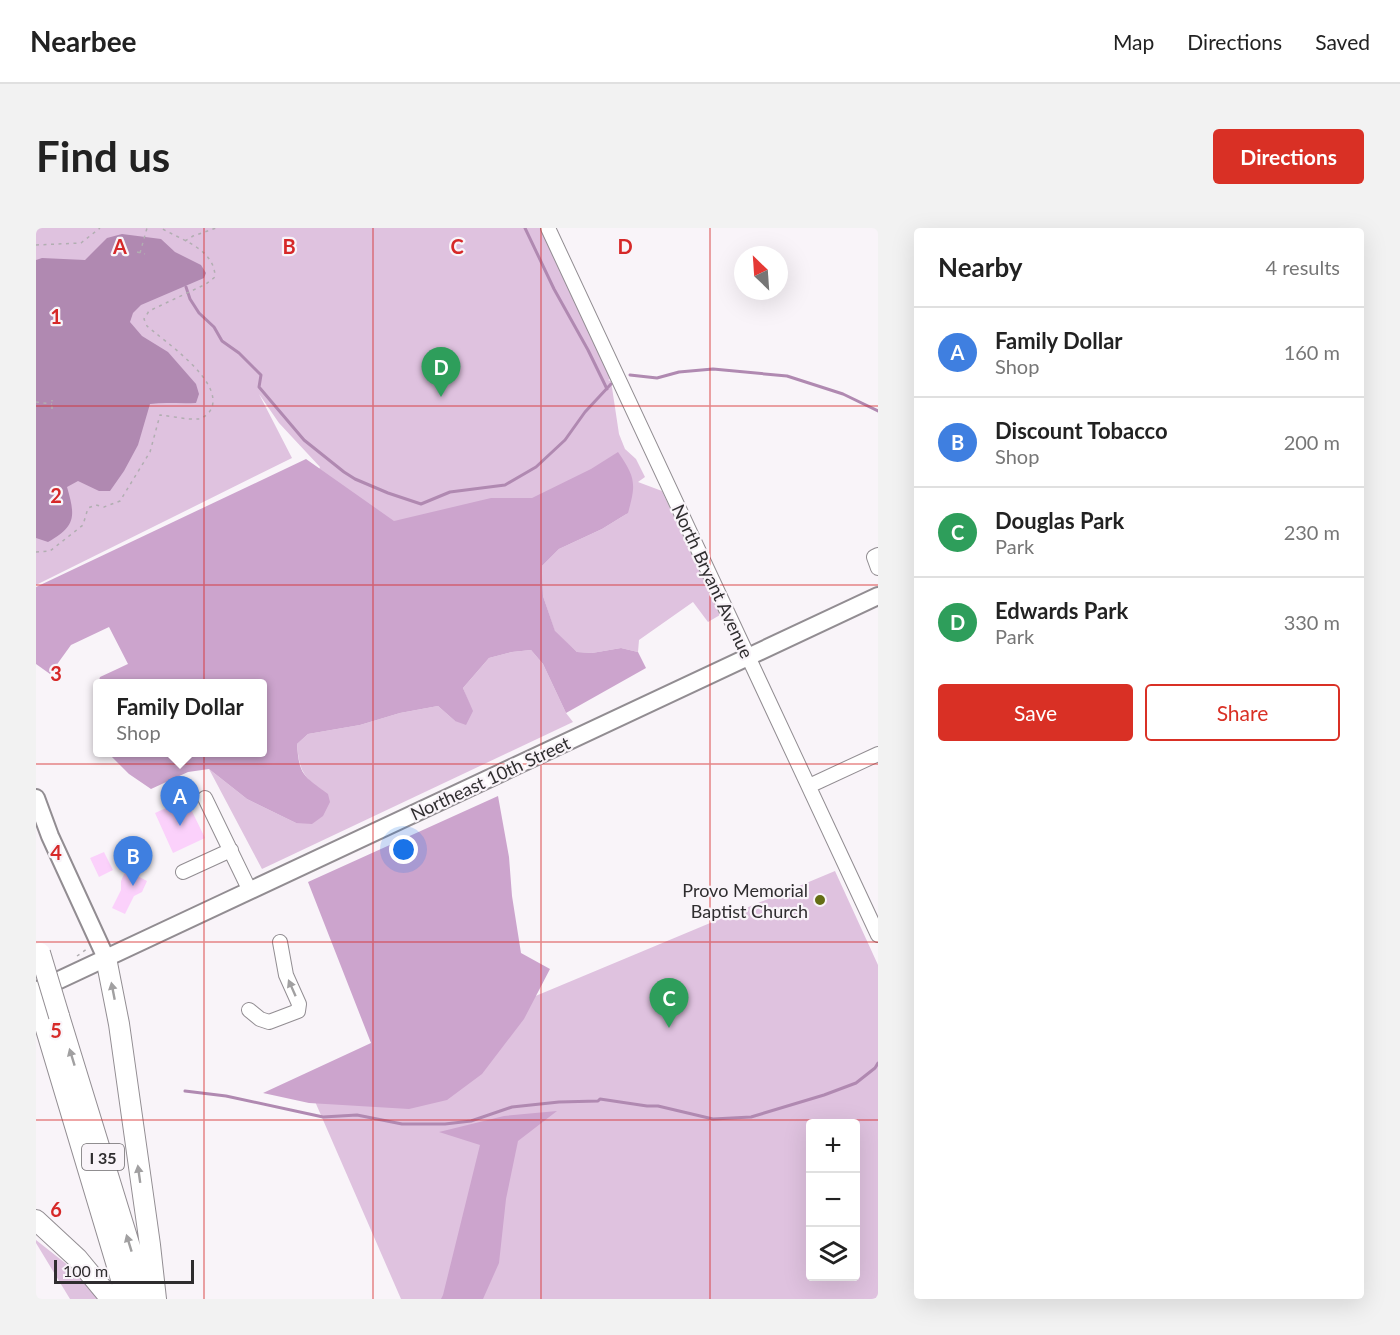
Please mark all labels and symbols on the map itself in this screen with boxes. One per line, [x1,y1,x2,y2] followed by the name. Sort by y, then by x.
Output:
[112,234,127,258] text: A
[282,234,296,258] text: B
[450,234,464,258] text: C
[617,234,633,258] text: D
[734,246,788,300] north arrow
[50,304,62,328] text: 1
[422,348,460,397] pin: D
[50,483,62,507] text: 2
[668,501,758,661] street label: North Bryant Avenue
[50,661,62,685] text: 3
[407,731,574,825] street label: Northeast 10th Street
[160,776,200,826] pin: A
[389,835,418,864] your location
[114,836,152,886] pin: B
[50,840,62,864] text: 4
[682,879,808,922] place label: Provo Memorial Baptist Church
[813,893,827,907] marker: Provo Memorial Baptist Church
[650,978,688,1028] pin: C
[287,979,296,996] one-way arrow
[108,981,117,1000] one-way arrow
[50,1018,62,1042] text: 5
[67,1048,76,1066] one-way arrow
[82,1144,124,1170] road number: I 35
[135,1165,144,1184] one-way arrow
[50,1197,62,1221] text: 6
[124,1234,133,1252] one-way arrow
[54,1257,194,1284] scale bar

